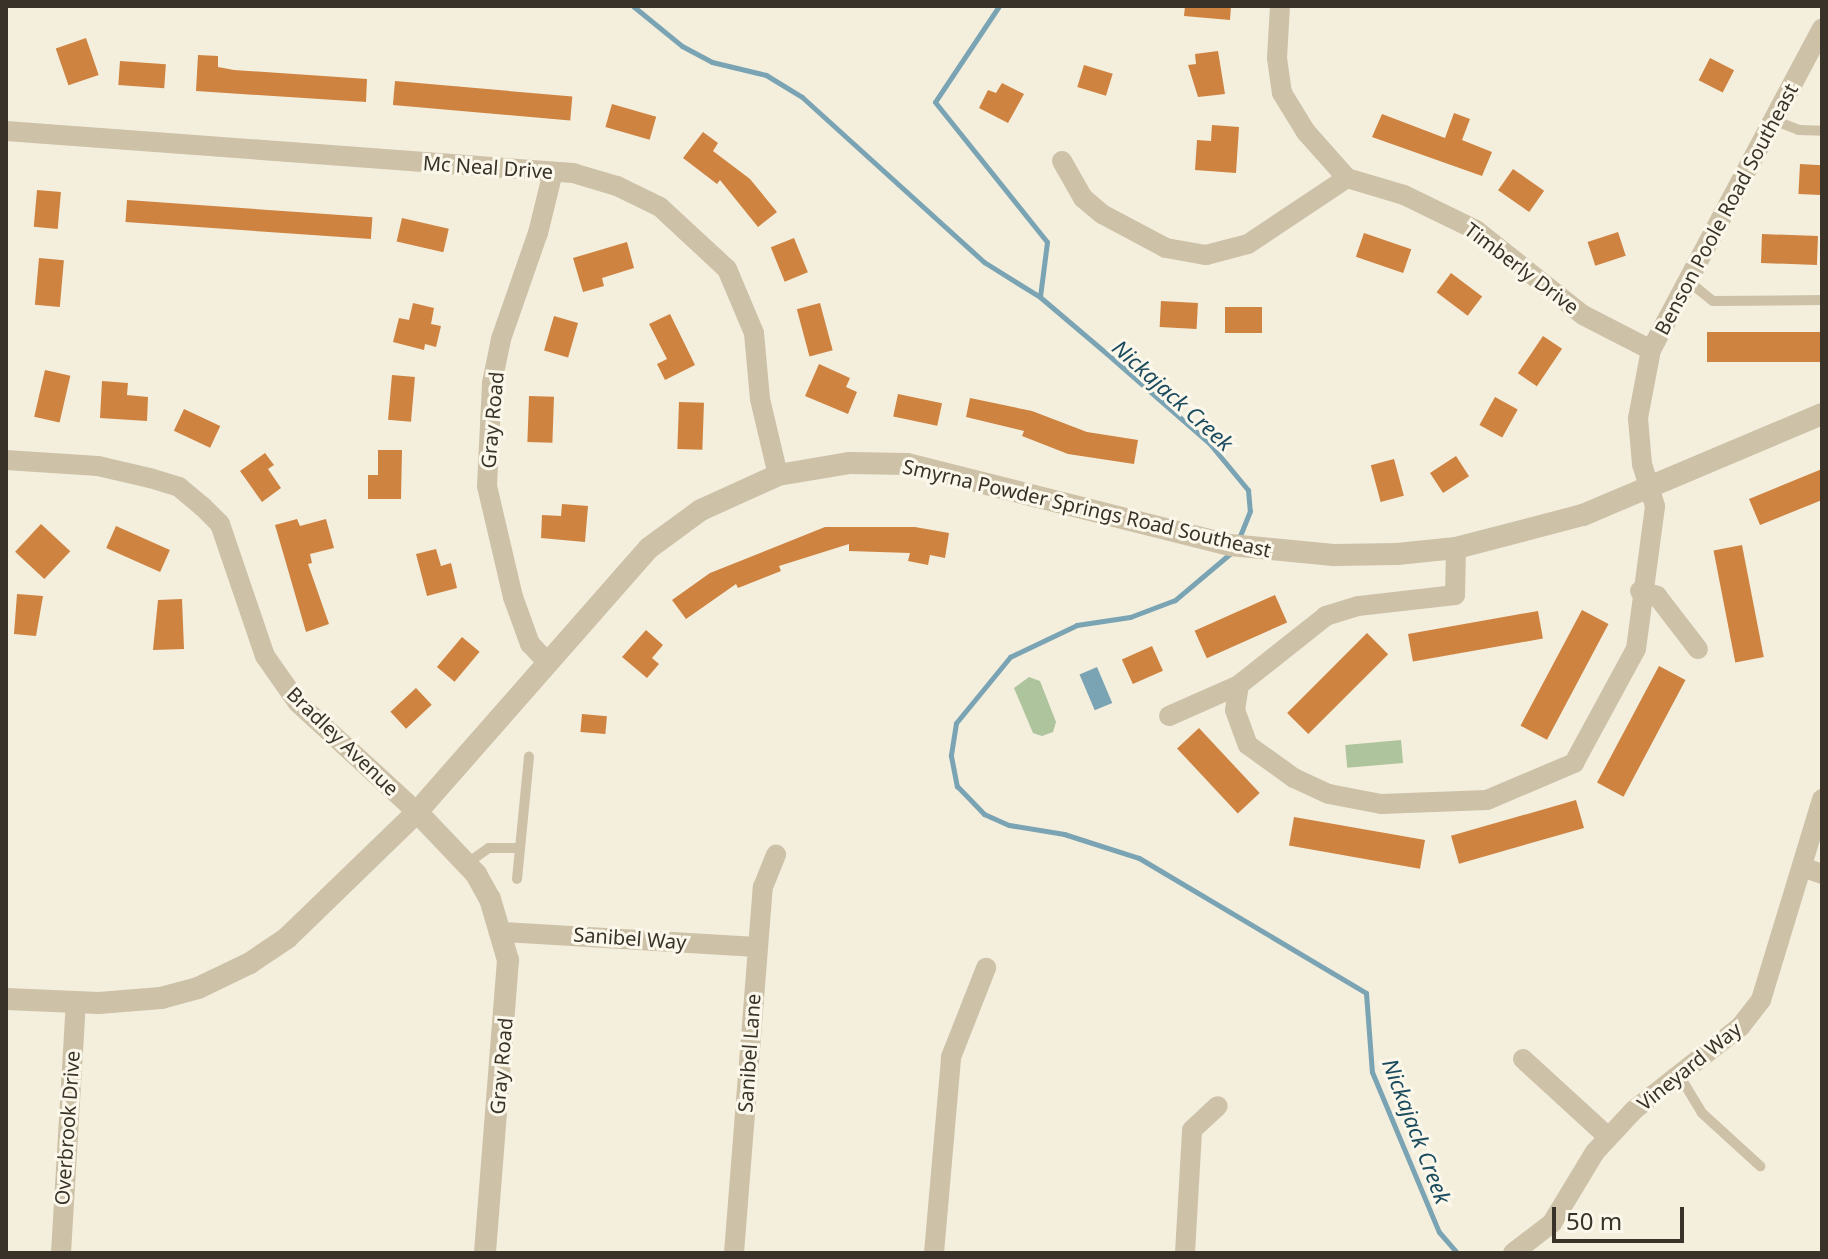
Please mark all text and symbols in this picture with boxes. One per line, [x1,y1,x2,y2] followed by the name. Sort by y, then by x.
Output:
[1649,79,1803,339] street label: Benson Poole Road Southeast
[422,150,554,184] street label: Mc Neal Drive
[1460,217,1584,319] street label: Timberly Drive
[1107,334,1239,456] water label: Nickajack Creek
[476,371,508,469] street label: Gray Road
[901,454,1273,562] street label: Smyrna Powder Springs Road Southeast
[282,682,404,800] street label: Bradley Avenue
[573,922,687,954] street label: Sanibel Way
[733,993,765,1113] street label: Sanibel Lane
[485,1017,517,1115] street label: Gray Road
[1632,1017,1746,1115] street label: Vineyard Way
[50,1050,84,1206] street label: Overbrook Drive
[1377,1055,1457,1207] water label: Nickajack Creek
[1556,1191,1688,1241] scale bar
[1566,1204,1622,1237] text: 50 m

